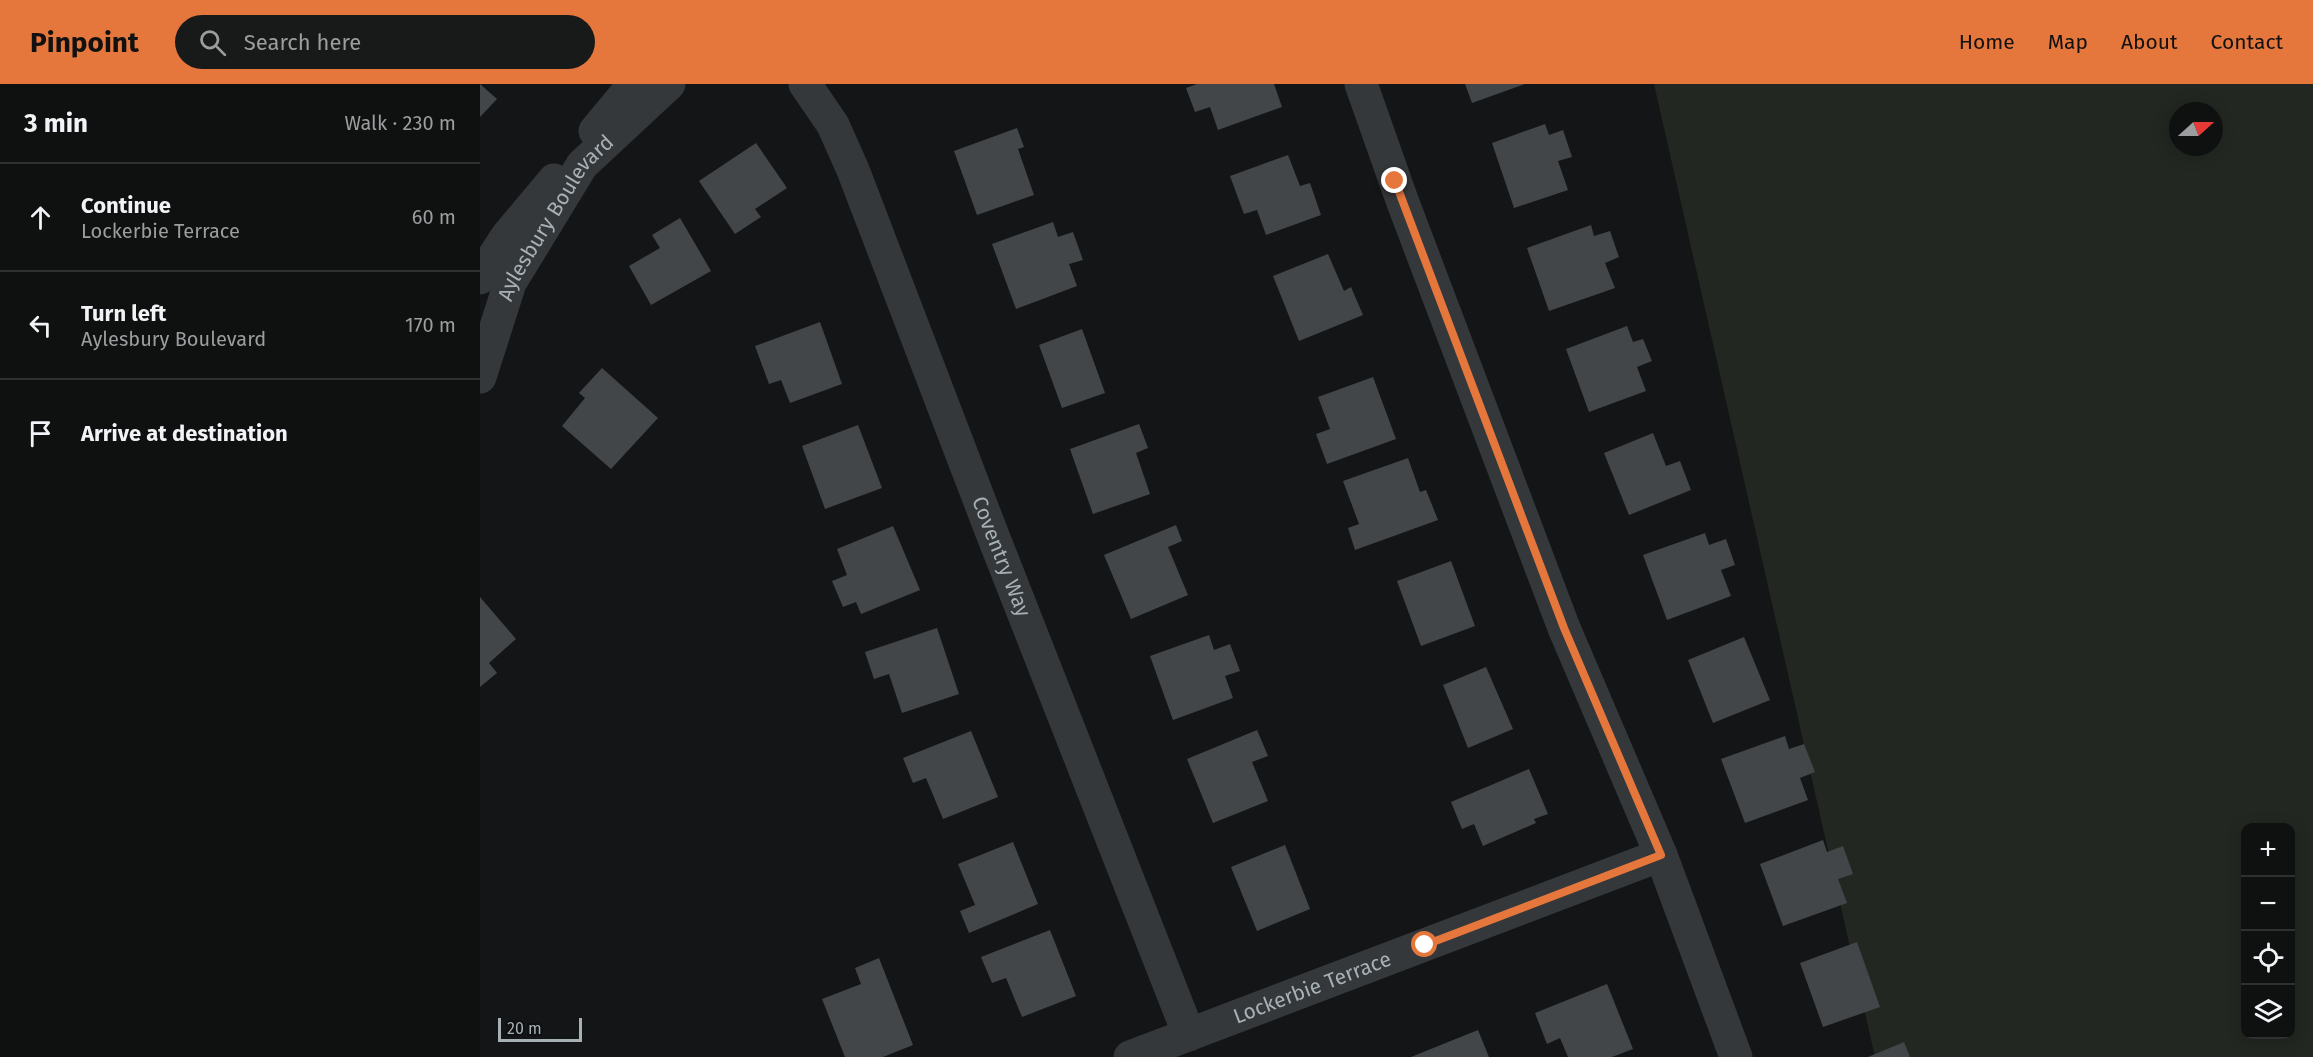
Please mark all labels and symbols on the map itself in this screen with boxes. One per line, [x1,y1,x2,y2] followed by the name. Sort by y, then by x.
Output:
[2169,102,2223,156] north arrow
[492,129,619,304] street label: Aylesbury Boulevard
[1381,167,1407,193] route end
[966,493,1037,621] street label: Coventry Way
[1411,931,1437,957] route start
[1230,946,1395,1030] street label: Lockerbie Terrace
[498,1015,582,1042] scale bar

